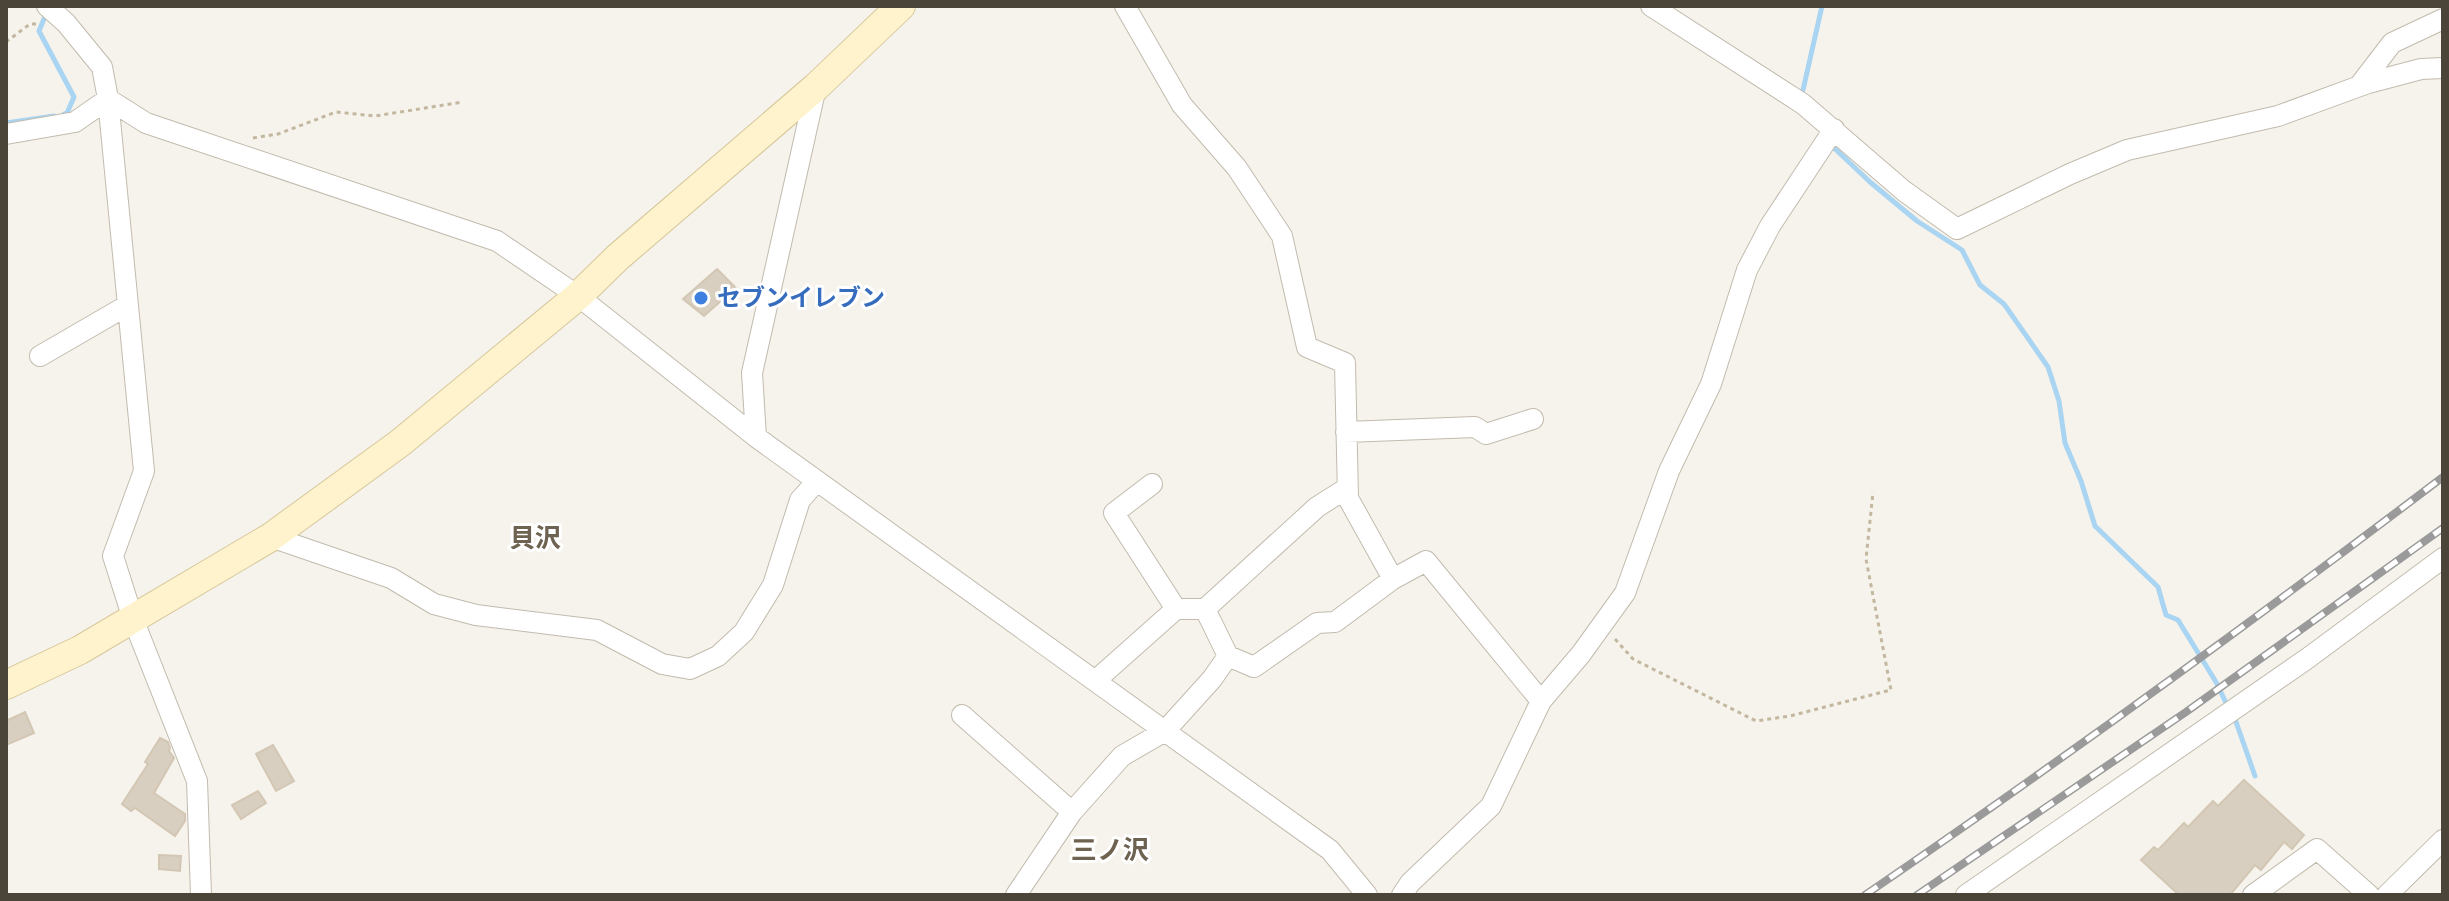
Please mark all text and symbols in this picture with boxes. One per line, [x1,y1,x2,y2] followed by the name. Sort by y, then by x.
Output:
[717,284,885,313] place label: セブンイレブン
[692,289,710,307] marker: セブンイレブン
[509,524,561,555] district label: 貝沢
[1071,836,1149,867] district label: 三ノ沢

